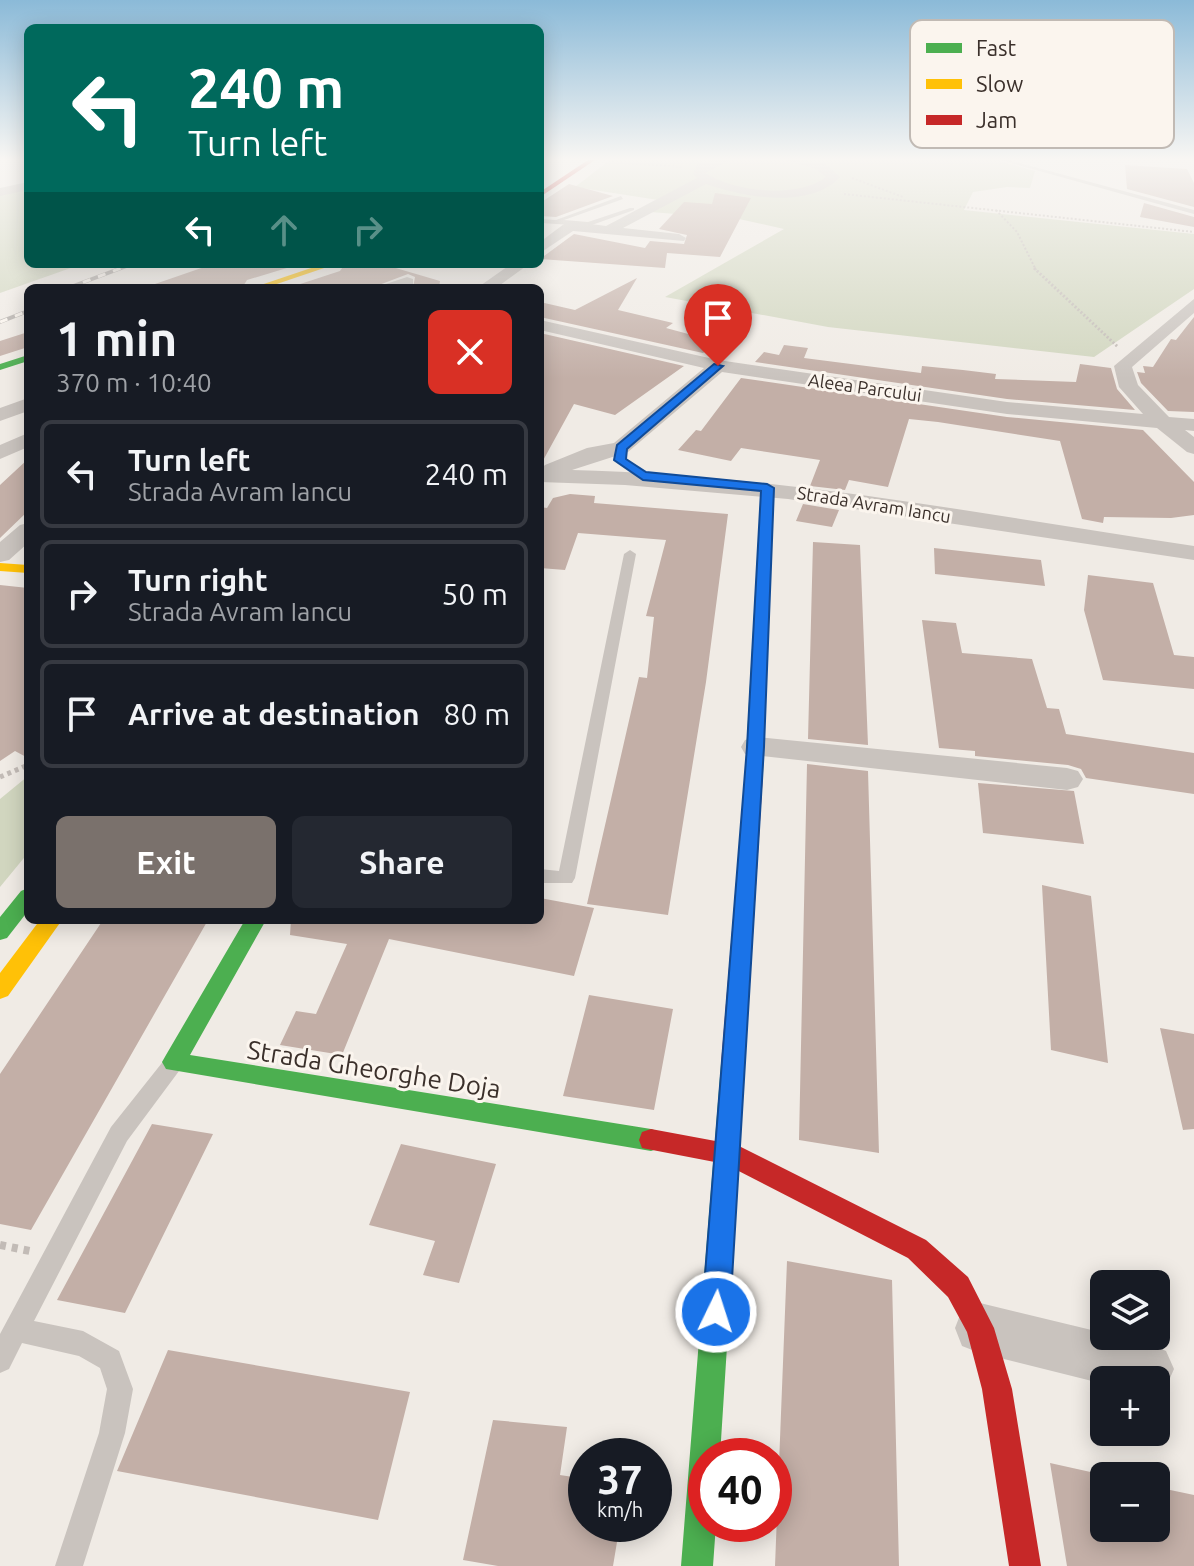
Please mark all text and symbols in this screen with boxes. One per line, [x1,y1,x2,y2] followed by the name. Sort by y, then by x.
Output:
[910,20,1174,148] legend
[976,35,1017,60] text: Fast
[56,56,160,160] icon: left
[188,56,344,119] text: 240 m
[976,71,1023,96] text: Slow
[976,107,1017,132] text: Jam
[188,122,327,163] text: Turn left
[178,208,222,252] icon: left
[262,208,306,252] icon: ahead
[346,208,390,252] icon: right
[684,284,752,366] pin
[696,296,740,340] icon: arrive
[428,310,512,394] button: close
[56,311,177,365] text: 1 min
[56,368,212,397] text: 370 m · 10:40
[807,369,923,405] street label: Aleea Parcului
[128,443,250,477] text: Turn left
[60,452,104,496] icon: left
[424,457,508,491] text: 240 m
[128,477,352,506] text: Strada Avram Iancu
[796,482,952,526] street label: Strada Avram Iancu
[128,563,268,597] text: Turn right
[60,572,104,616] icon: right
[441,577,508,611] text: 50 m
[128,597,352,626] text: Strada Avram Iancu
[60,692,104,736] icon: arrive
[128,697,420,731] text: Arrive at destination
[444,697,510,731] text: 80 m
[56,816,276,908] button: Exit
[292,816,512,908] button: Share
[245,1035,503,1103] street label: Strada Gheorghe Doja
[674,1270,758,1354] position arrow
[1090,1270,1170,1542] map controls
[1090,1270,1170,1350] button: layers
[1090,1366,1170,1446] button: +
[688,1438,792,1542] speed limit sign: 40
[597,1457,643,1502] text: 37
[1090,1462,1170,1542] button: −
[597,1498,643,1521] text: km/h

